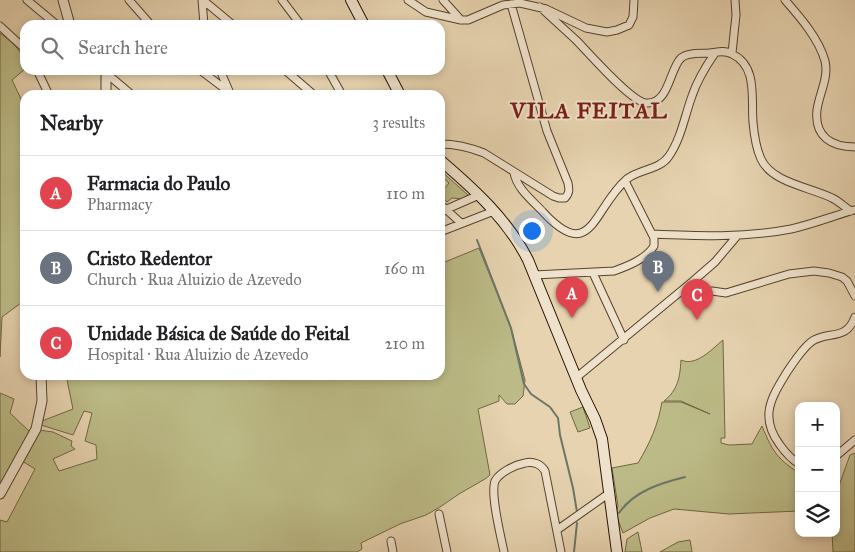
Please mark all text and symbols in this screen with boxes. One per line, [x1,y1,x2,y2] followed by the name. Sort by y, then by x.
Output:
[20,20,445,75] search box
[38,34,66,62] icon: search
[78,36,168,59] text: Search here
[509,97,668,124] district label: VILA FEITAL
[40,110,103,136] text: Nearby
[372,113,425,132] text: 3 results
[87,172,230,195] text: Farmacia do Paulo
[51,184,61,203] text: A
[386,184,425,203] text: 110 m
[87,195,152,214] text: Pharmacy
[519,218,545,244] your location
[87,247,212,270] text: Cristo Redentor
[642,251,674,292] pin: B
[51,259,61,278] text: B
[384,259,425,278] text: 160 m
[87,270,302,289] text: Church · Rua Aluizio de Azevedo
[556,277,588,318] pin: A
[681,279,713,320] pin: C
[87,322,349,345] text: Unidade Básica de Saúde do Feital
[51,334,61,353] text: C
[385,334,425,353] text: 210 m
[87,345,309,364] text: Hospital · Rua Aluizio de Azevedo
[795,402,840,537] map controls
[795,402,840,447] button: +
[795,447,840,492] button: −
[795,492,840,537] button: layers

